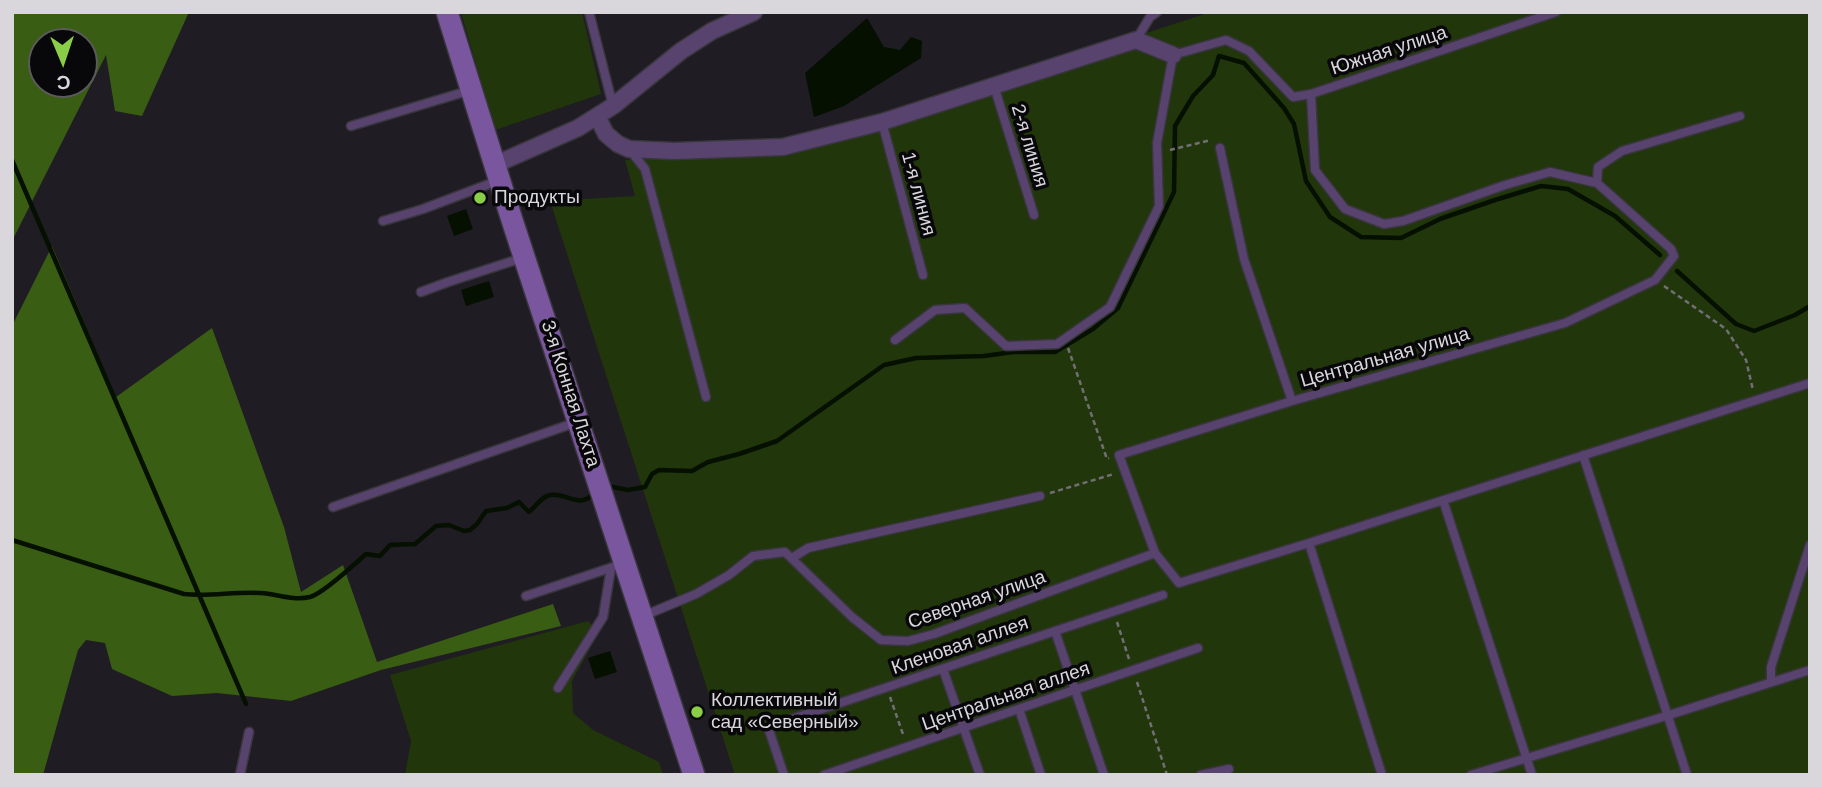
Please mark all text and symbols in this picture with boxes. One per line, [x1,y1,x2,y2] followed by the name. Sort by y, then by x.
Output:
[1328,21,1450,81] street label: Южная улица
[28,28,98,98] north arrow
[56,72,71,93] text: С
[1006,102,1052,190] street label: 2-я линия
[896,150,940,238] street label: 1-я линия
[494,187,580,209] place label: Продукты
[472,190,488,206] marker: Продукты
[536,318,604,470] street label: 3-я Конная Лахта
[1298,323,1472,393] street label: Центральная улица
[905,566,1049,634] street label: Северная улица
[888,612,1032,680] street label: Кленовая аллея
[919,658,1093,736] street label: Центральная аллея
[711,690,859,734] place label: Коллективный сад «Северный»
[689,704,705,720] marker: Коллективный сад «Северный»

